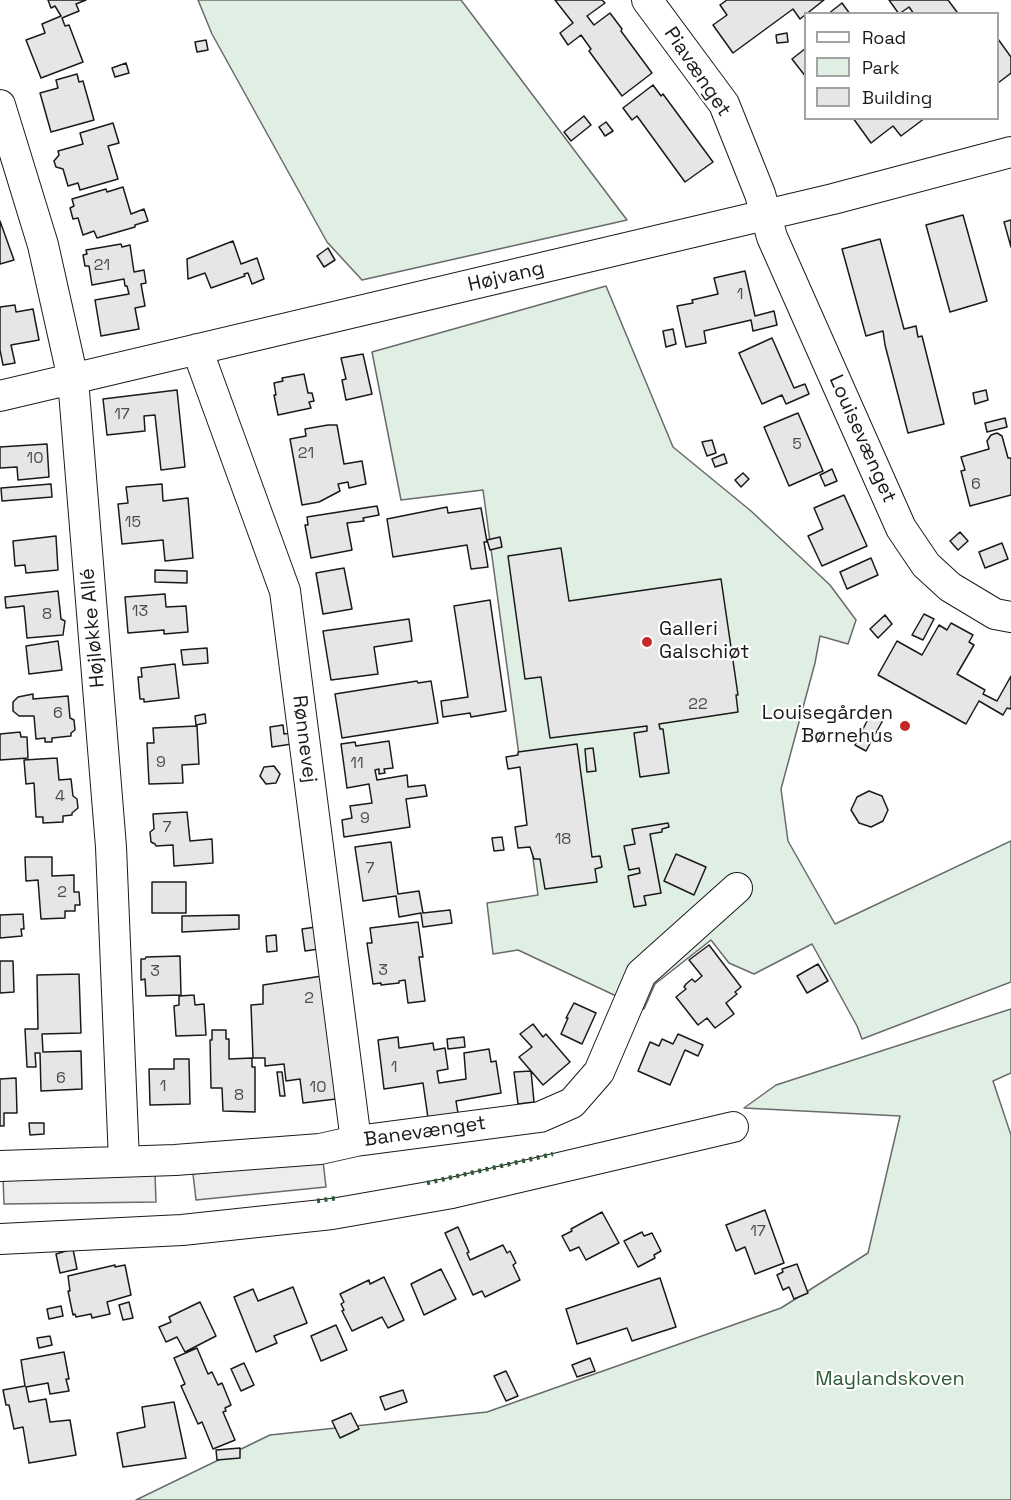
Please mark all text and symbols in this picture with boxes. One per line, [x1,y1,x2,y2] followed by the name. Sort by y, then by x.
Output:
[804,12,999,120] legend
[658,23,736,121] street label: Piavænget
[862,26,906,49] text: Road
[862,56,899,79] text: Park
[862,86,932,109] text: Building
[94,256,110,276] house number: 21
[466,257,546,297] street label: Højvang
[737,285,743,305] house number: 1
[823,372,901,506] street label: Louisevænget
[114,405,130,425] house number: 17
[792,435,802,455] house number: 5
[298,444,314,464] house number: 21
[27,449,43,469] house number: 10
[971,475,981,495] house number: 6
[125,513,141,533] house number: 15
[76,567,110,689] street label: Højløkke Allé
[132,602,148,622] house number: 13
[42,605,52,625] house number: 8
[659,618,749,665] place label: Galleri Galschiøt
[640,635,654,649] marker: Galleri Galschiøt
[287,694,321,784] street label: Rønnevej
[688,695,708,715] house number: 22
[762,702,893,749] place label: Louisegården Børnehus
[53,704,63,724] house number: 6
[898,719,912,733] marker: Louisegården Børnehus
[156,753,166,773] house number: 9
[350,754,364,774] house number: 11
[55,787,65,807] house number: 4
[360,809,370,829] house number: 9
[162,818,172,838] house number: 7
[555,830,571,850] house number: 18
[365,859,375,879] house number: 7
[57,883,67,903] house number: 2
[378,961,388,981] house number: 3
[150,962,160,982] house number: 3
[304,989,314,1009] house number: 2
[391,1058,397,1078] house number: 1
[56,1069,66,1089] house number: 6
[160,1077,166,1097] house number: 1
[310,1078,326,1098] house number: 10
[234,1086,244,1106] house number: 8
[362,1112,488,1152] street label: Banevænget
[750,1222,766,1242] house number: 17
[815,1368,965,1392] park label: Maylandskoven

